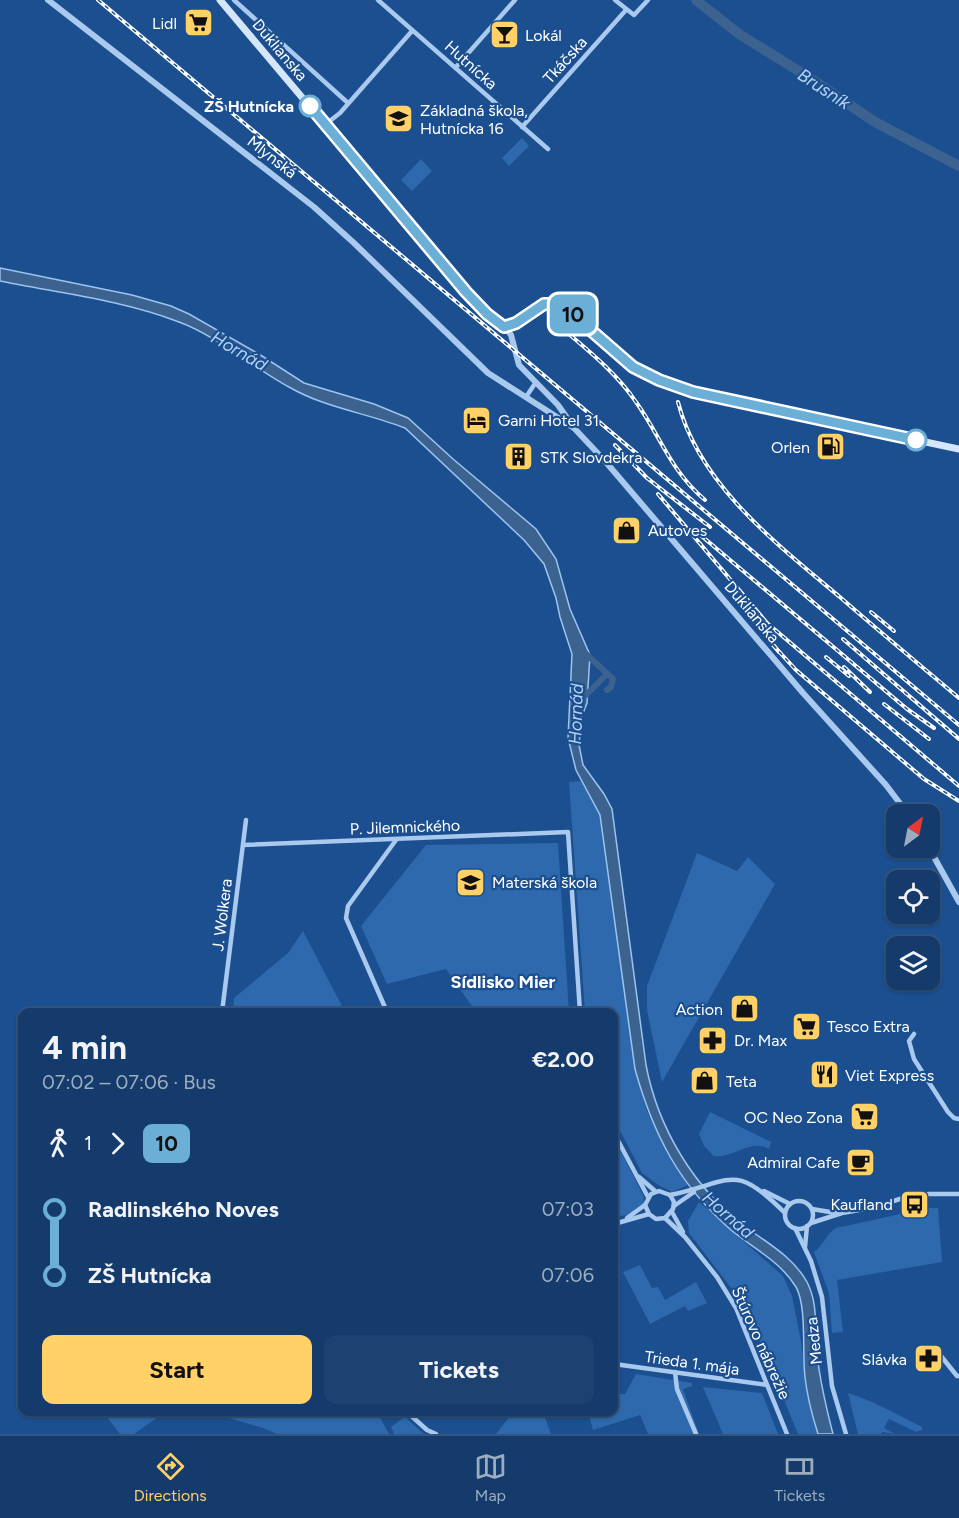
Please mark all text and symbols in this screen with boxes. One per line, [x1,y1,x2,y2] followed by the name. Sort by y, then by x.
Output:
[182,7,214,39] supermarket icon: Lidl
[152,14,177,33] place label: Lidl
[249,15,311,85] street label: Duklianska
[488,19,520,51] bar icon: Lokál
[525,26,562,45] place label: Lokál
[539,33,591,87] street label: Tkáčska
[441,37,501,93] street label: Hutnícka
[793,64,856,115] water label: Brusník
[299,95,321,117] marker: ZŠ Hutnícka
[204,97,294,116] place label: ZŠ Hutnícka
[420,101,528,138] place label: Základná škola, Hutnícka 16
[383,103,415,135] school or university icon: Základná škola, Hutnícka 16
[243,132,301,182] street label: Mlynská
[546,294,600,334] line badge: 10
[562,302,584,327] text: 10
[207,326,271,376] water label: Hornád
[461,404,493,436] hotel icon: Garni Hotel 31
[498,411,599,430] place label: Garni Hotel 31
[905,429,927,451] unlabelled marker
[815,431,847,463] fuel station icon: Orlen
[771,438,810,457] place label: Orlen
[503,441,535,473] building icon: STK Slovdekra
[540,448,642,467] place label: STK Slovdekra
[611,514,643,546] shop icon: Autoves
[648,521,707,540] place label: Autoves
[721,577,783,647] street label: Duklianska
[564,683,588,745] water label: Hornád
[886,804,940,858] north arrow
[886,804,940,990] map controls
[350,816,460,838] street label: P. Jilemnického
[455,866,487,898] school or university icon: Materská škola
[886,870,940,924] button: locate
[492,873,597,892] place label: Materská škola
[208,878,236,952] street label: J. Wolkera
[886,936,940,990] button: layers
[451,971,556,993] district label: Sídlisko Mier
[728,993,760,1025] shop icon: Action
[676,1000,723,1019] place label: Action
[790,1010,822,1042] supermarket icon: Tesco Extra
[827,1017,910,1036] place label: Tesco Extra
[697,1024,729,1056] pharmacy icon: Dr. Max
[42,1028,127,1067] text: 4 min
[734,1031,787,1050] place label: Dr. Max
[532,1046,594,1073] text: €2.00
[808,1059,840,1091] restaurant icon: Viet Express
[689,1065,721,1097] shop icon: Teta
[845,1066,934,1085] place label: Viet Express
[42,1070,216,1094] text: 07:02 – 07:06 · Bus
[726,1072,757,1091] place label: Teta
[848,1101,880,1133] supermarket icon: OC Neo Zona
[744,1108,843,1127] place label: OC Neo Zona
[42,1127,75,1160] icon: walk
[101,1127,134,1160] icon: forward
[84,1131,92,1155] text: 1
[155,1131,178,1156] text: 10
[845,1146,877,1178] cafe icon: Admiral Cafe
[747,1153,840,1172] place label: Admiral Cafe
[698,1187,759,1244] water label: Hornád
[898,1188,930,1220] bus stop icon: Kaufland
[830,1195,893,1214] place label: Kaufland
[88,1196,279,1223] text: Radlinského Noves
[542,1197,594,1221] text: 07:03
[88,1262,212,1289] text: ZŠ Hutnícka
[541,1263,594,1287] text: 07:06
[728,1284,795,1403] street label: Štúrovo nábrežie
[802,1316,826,1366] street label: Medza
[42,1335,312,1404] button: Start
[324,1335,594,1404] button: Tickets
[912,1343,944,1375] pharmacy icon: Slávka
[643,1347,741,1379] street label: Trieda 1. mája
[862,1350,907,1369] place label: Slávka
[134,1450,207,1505] tab: Directions
[474,1450,507,1505] tab: Map
[774,1450,825,1505] tab: Tickets

